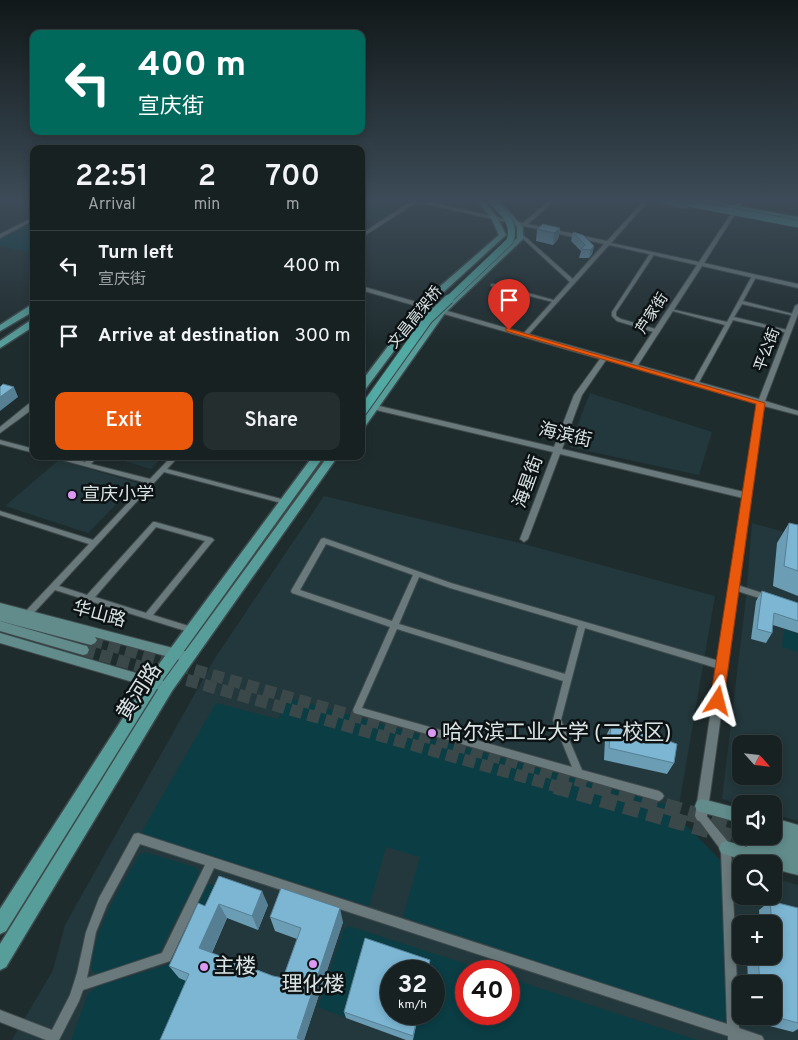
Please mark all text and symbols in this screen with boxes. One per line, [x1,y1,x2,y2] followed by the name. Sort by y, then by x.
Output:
[138,44,246,88] text: 400 m
[55,50,120,115] icon: left
[138,94,204,121] text: 宣庆街
[75,159,149,196] text: 22:51
[198,159,216,196] text: 2
[265,159,320,196] text: 700
[88,195,136,215] text: Arrival
[194,195,220,215] text: min
[286,195,299,215] text: m
[98,241,174,265] text: Turn left
[55,252,83,280] icon: left
[283,254,340,278] text: 400 m
[98,270,146,290] text: 宣庆街
[488,279,530,330] pin
[385,283,447,353] street label: 文昌高架桥
[495,286,523,314] icon: arrive
[633,290,673,338] street label: 芦家街
[55,322,83,350] icon: arrive
[98,324,279,348] text: Arrive at destination
[294,324,351,348] text: 300 m
[751,326,785,374] street label: 平公街
[55,392,193,450] button: Exit
[203,392,340,450] button: Share
[536,419,594,453] street label: 海滨街
[509,453,549,511] street label: 海星街
[82,484,154,507] place label: 宣庆小学
[66,489,78,501] marker: 宣庆小学
[70,597,128,633] street label: 华山路
[112,658,168,726] street label: 黄河路
[691,674,743,726] position arrow
[442,720,671,747] place label: 哈尔滨工业大学 (二校区)
[426,727,438,739] marker: 哈尔滨工业大学 (二校区)
[732,735,782,785] north arrow
[732,735,782,1025] map controls
[732,795,782,845] button: sound
[732,855,782,905] button: search
[732,915,782,965] button: +
[214,954,256,981] place label: 主楼
[307,958,319,970] marker: 理化楼
[455,960,520,1025] speed limit sign: 40
[198,961,210,973] marker: 主楼
[398,970,427,1002] text: 32
[282,972,345,999] place label: 理化楼
[732,975,782,1025] button: −
[398,997,427,1013] text: km/h

